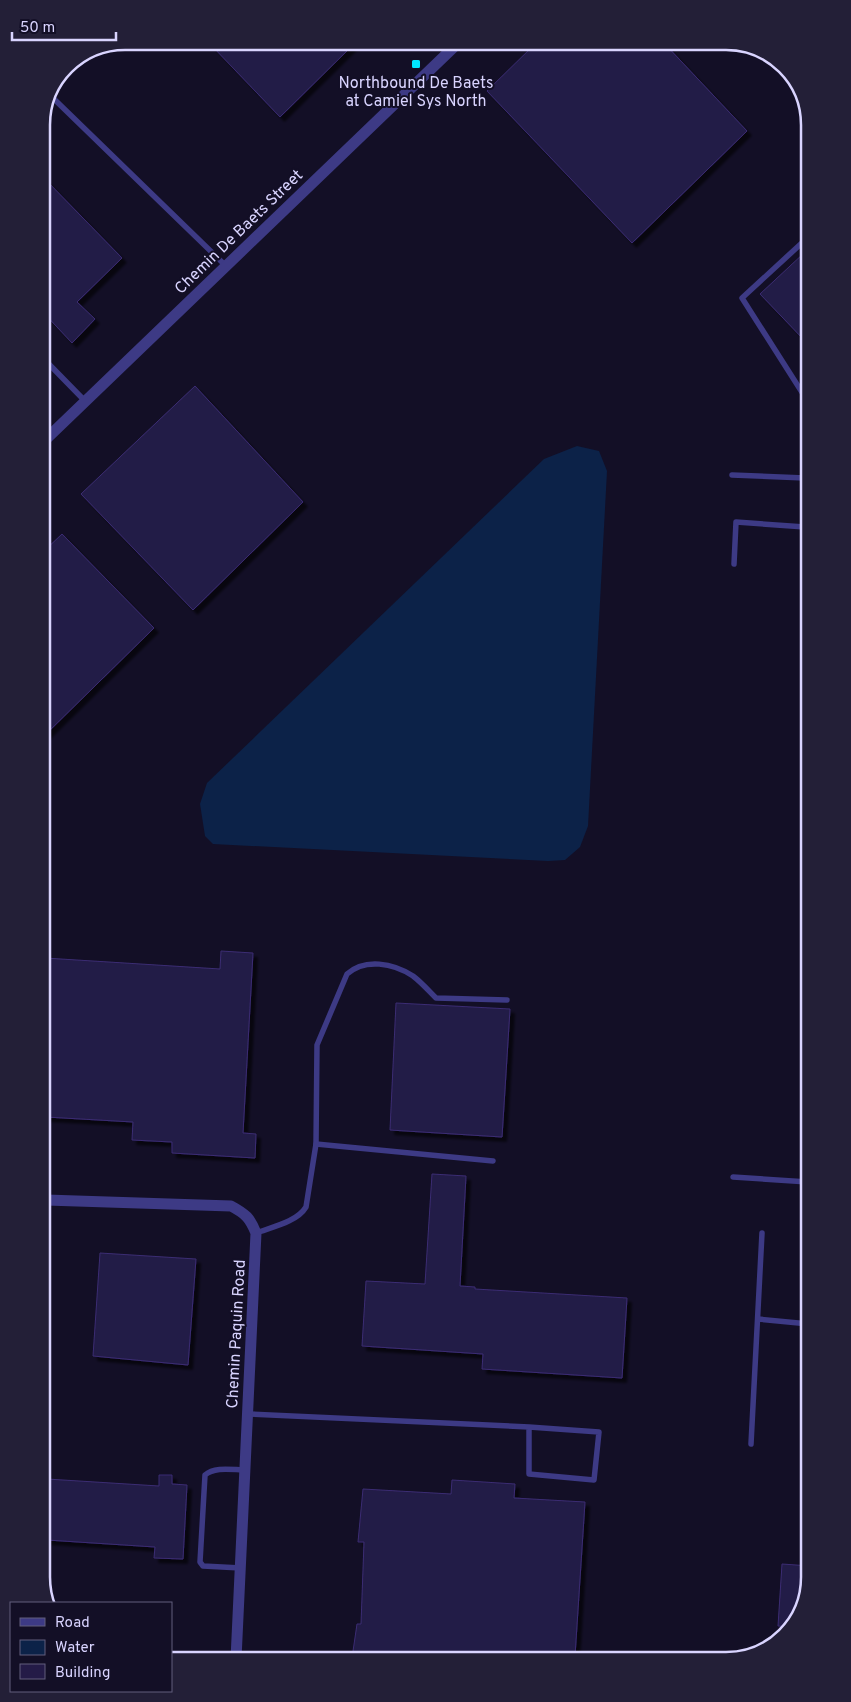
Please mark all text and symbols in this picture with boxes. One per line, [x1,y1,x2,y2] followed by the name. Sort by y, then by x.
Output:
[12,10,116,42] scale bar
[20,19,55,38] text: 50 m
[410,58,422,70] marker: Northbound De Baets at Camiel Sys North
[339,74,493,112] place label: Northbound De Baets at Camiel Sys North
[171,166,308,299] street label: Chemin De Baets Street
[223,1259,251,1409] street label: Chemin Paquin Road
[10,1602,172,1692] legend
[55,1614,90,1633] text: Road
[55,1639,95,1658] text: Water
[55,1664,110,1683] text: Building

